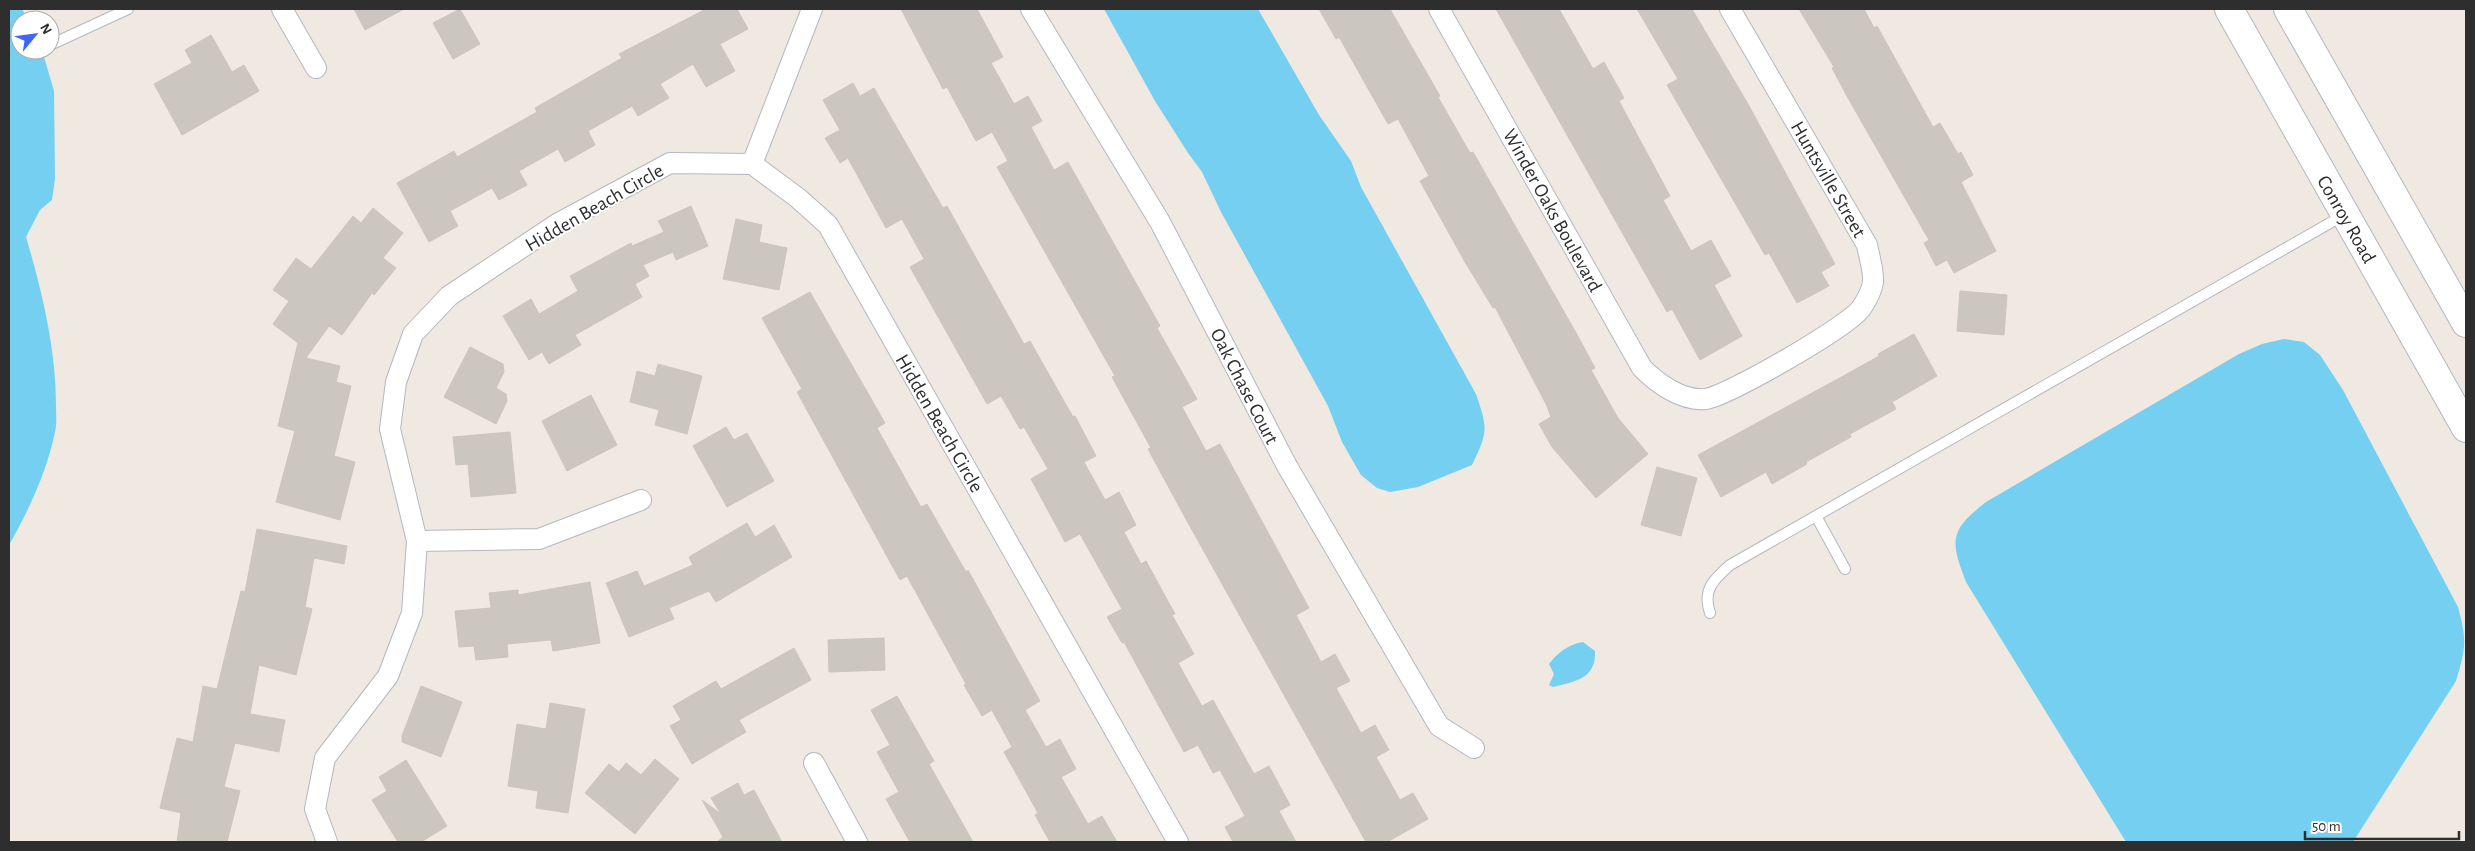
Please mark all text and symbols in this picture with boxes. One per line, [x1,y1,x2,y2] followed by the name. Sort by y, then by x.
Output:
[10,10,60,60] north arrow
[37,22,54,37] text: N
[1787,118,1870,241] street label: Huntsville Street
[1499,126,1605,295] street label: Winder Oaks Boulevard
[522,160,667,256] street label: Hidden Beach Circle
[2313,172,2379,267] street label: Conroy Road
[1206,325,1282,448] street label: Oak Chase Court
[891,351,987,496] street label: Hidden Beach Circle
[2305,808,2459,840] scale bar
[2312,819,2341,834] text: 50 m

